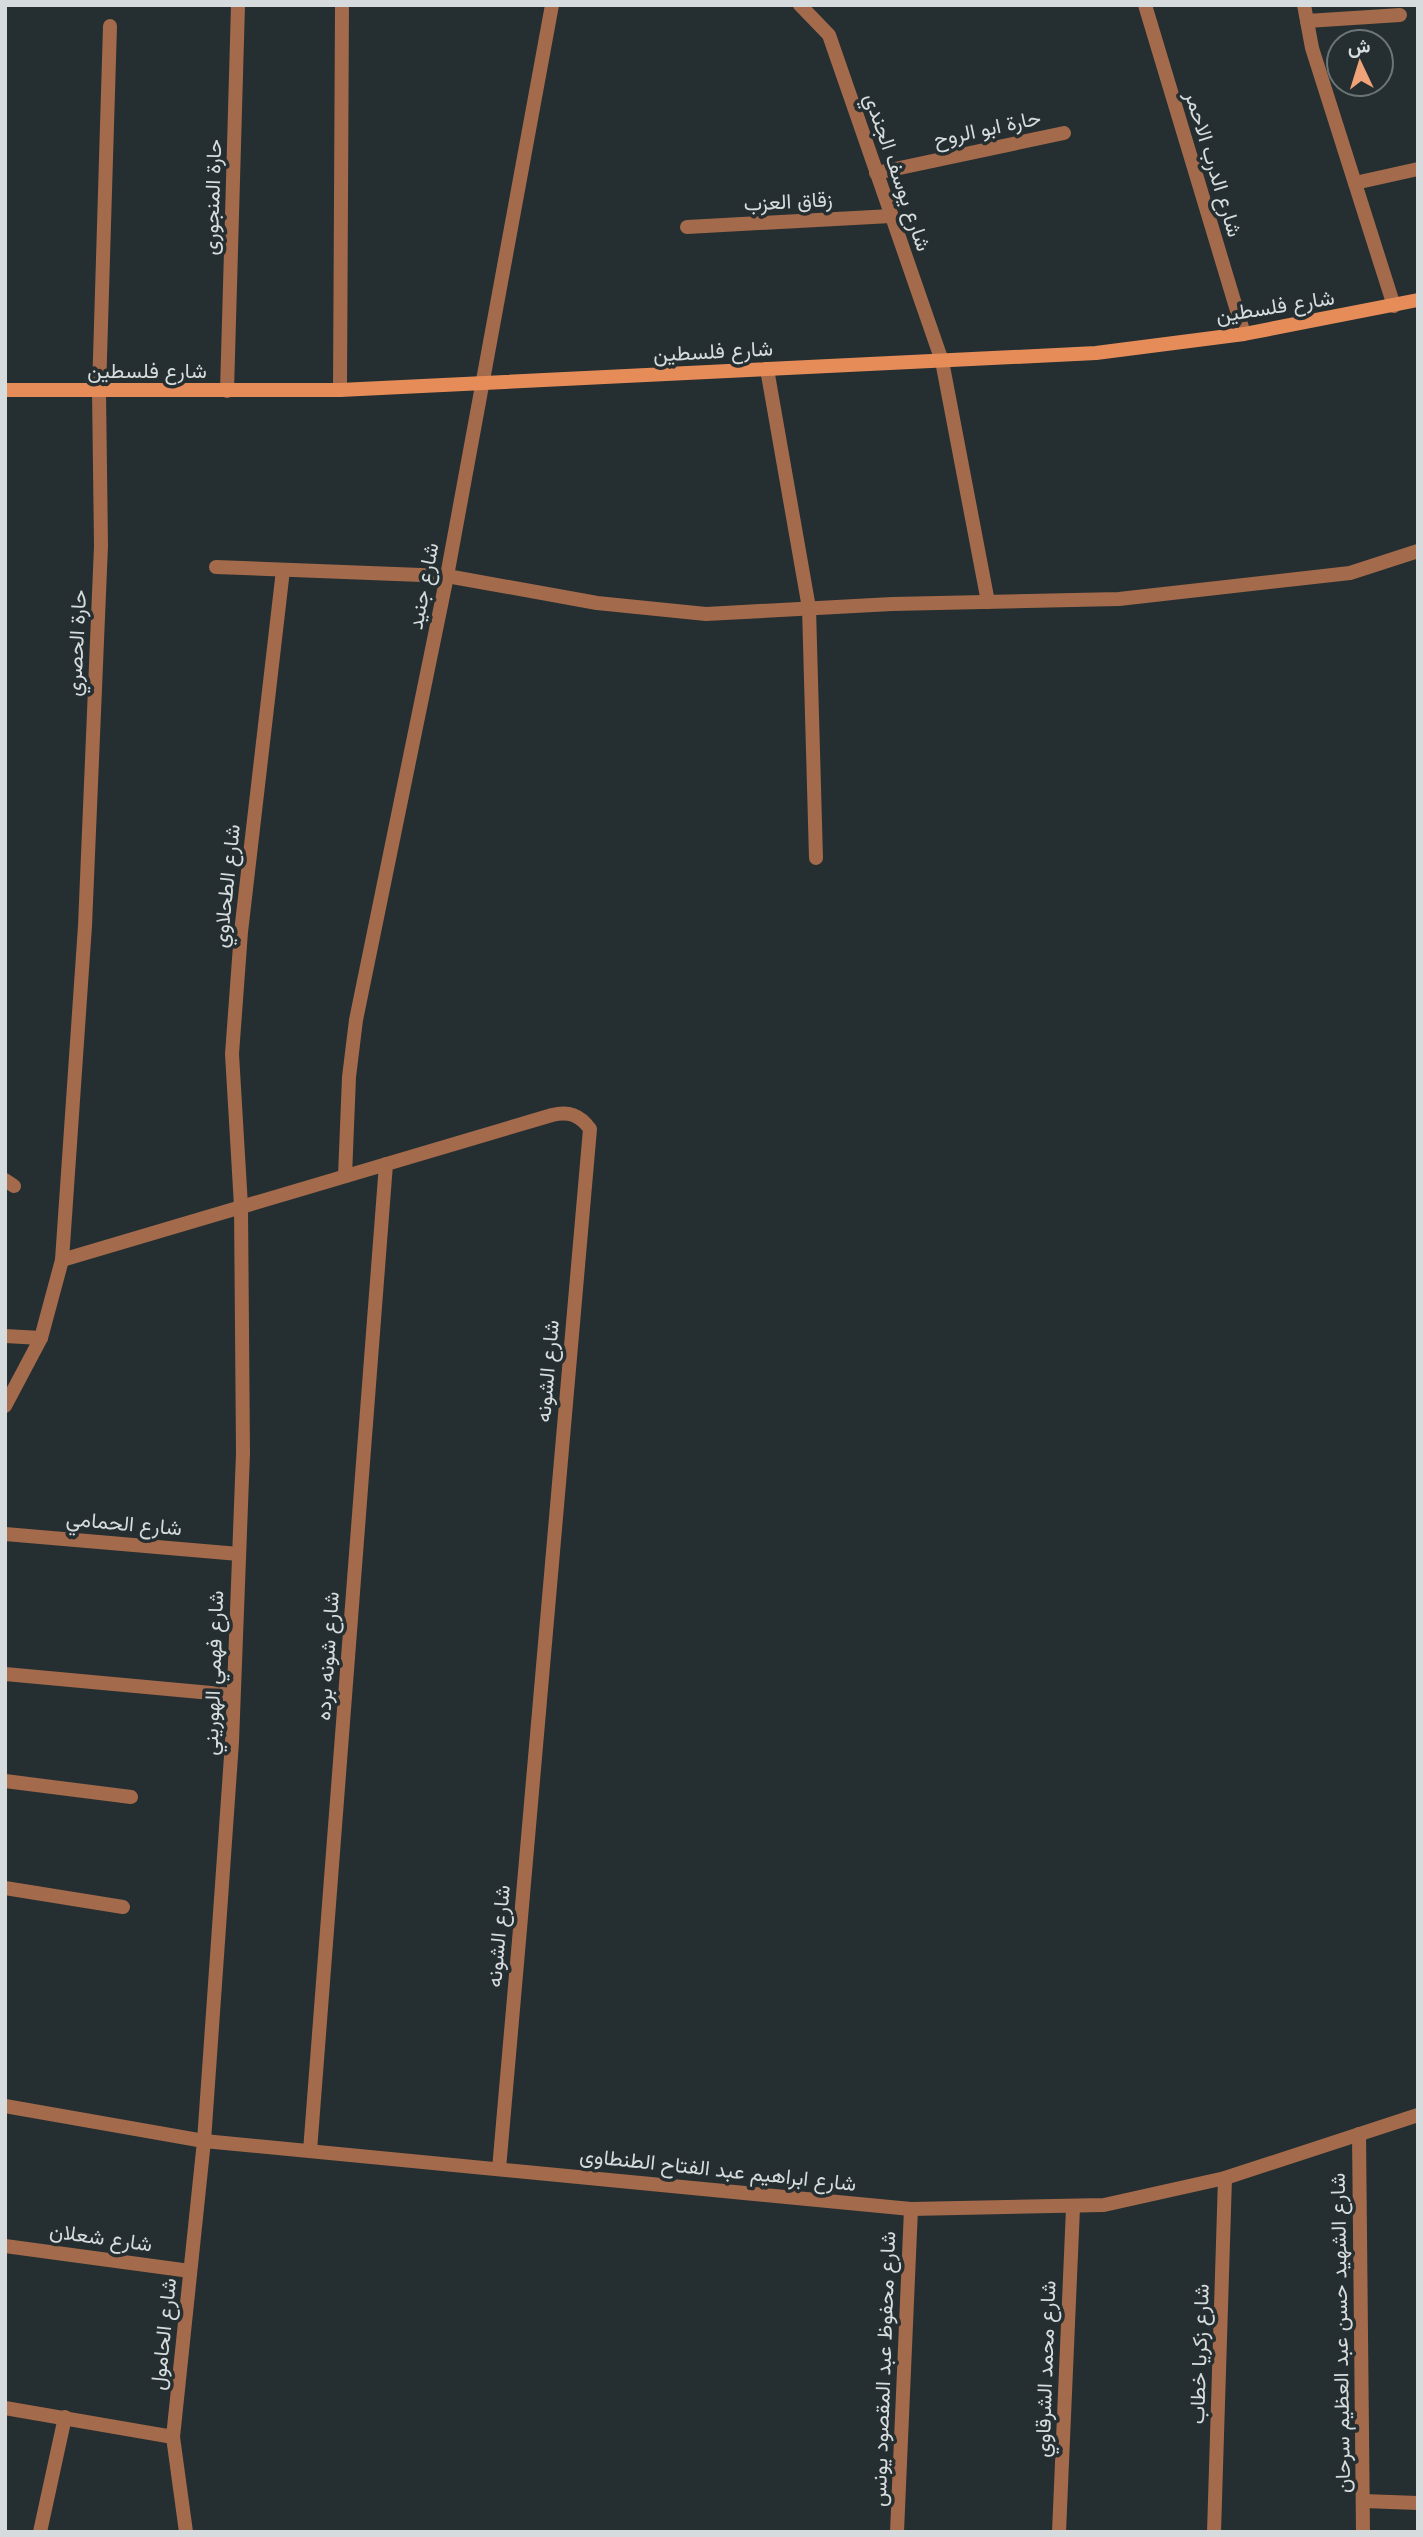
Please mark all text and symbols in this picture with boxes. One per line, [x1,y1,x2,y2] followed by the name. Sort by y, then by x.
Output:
[1325,28,1395,98] north arrow
[1347,35,1371,59] text: ش
[1178,88,1247,240] street label: شارع الدرب الاحمر
[855,90,936,256] street label: شارع يوسف الجندي
[931,105,1043,154] street label: حارة ابو الروح
[198,138,228,256] street label: حارة المنجورى
[743,187,833,217] street label: زقاق العزب
[1214,285,1336,330] street label: شارع فلسطين
[653,336,774,369] street label: شارع فلسطين
[87,359,207,385] street label: شارع فلسطين
[403,541,446,632] street label: شارع جنيد
[62,589,96,697] street label: حارة الحصري
[208,823,250,950] street label: شارع الطحلاوي
[531,1319,566,1424] street label: شارع الشونه
[65,1506,183,1545] street label: شارع الحمامي
[199,1590,233,1756] street label: شارع فهمي الهوريني
[311,1591,346,1721] street label: شارع شونه برده
[482,1884,517,1989] street label: شارع الشونه
[578,2143,857,2198] street label: شارع ابراهيم عبد الفتاح الطنطاوى
[1326,2173,1357,2493] street label: شارع الشهيد حسن عبد العظيم سرحان
[48,2218,154,2259] street label: شارع شعلان
[867,2231,902,2507] street label: شارع محفوظ عبد المقصود يونس
[146,2277,183,2392] street label: شارع الحامول
[1030,2280,1066,2458] street label: شارع محمد الشرقاوي
[1185,2283,1216,2425] street label: شارع زكريا خطاب

